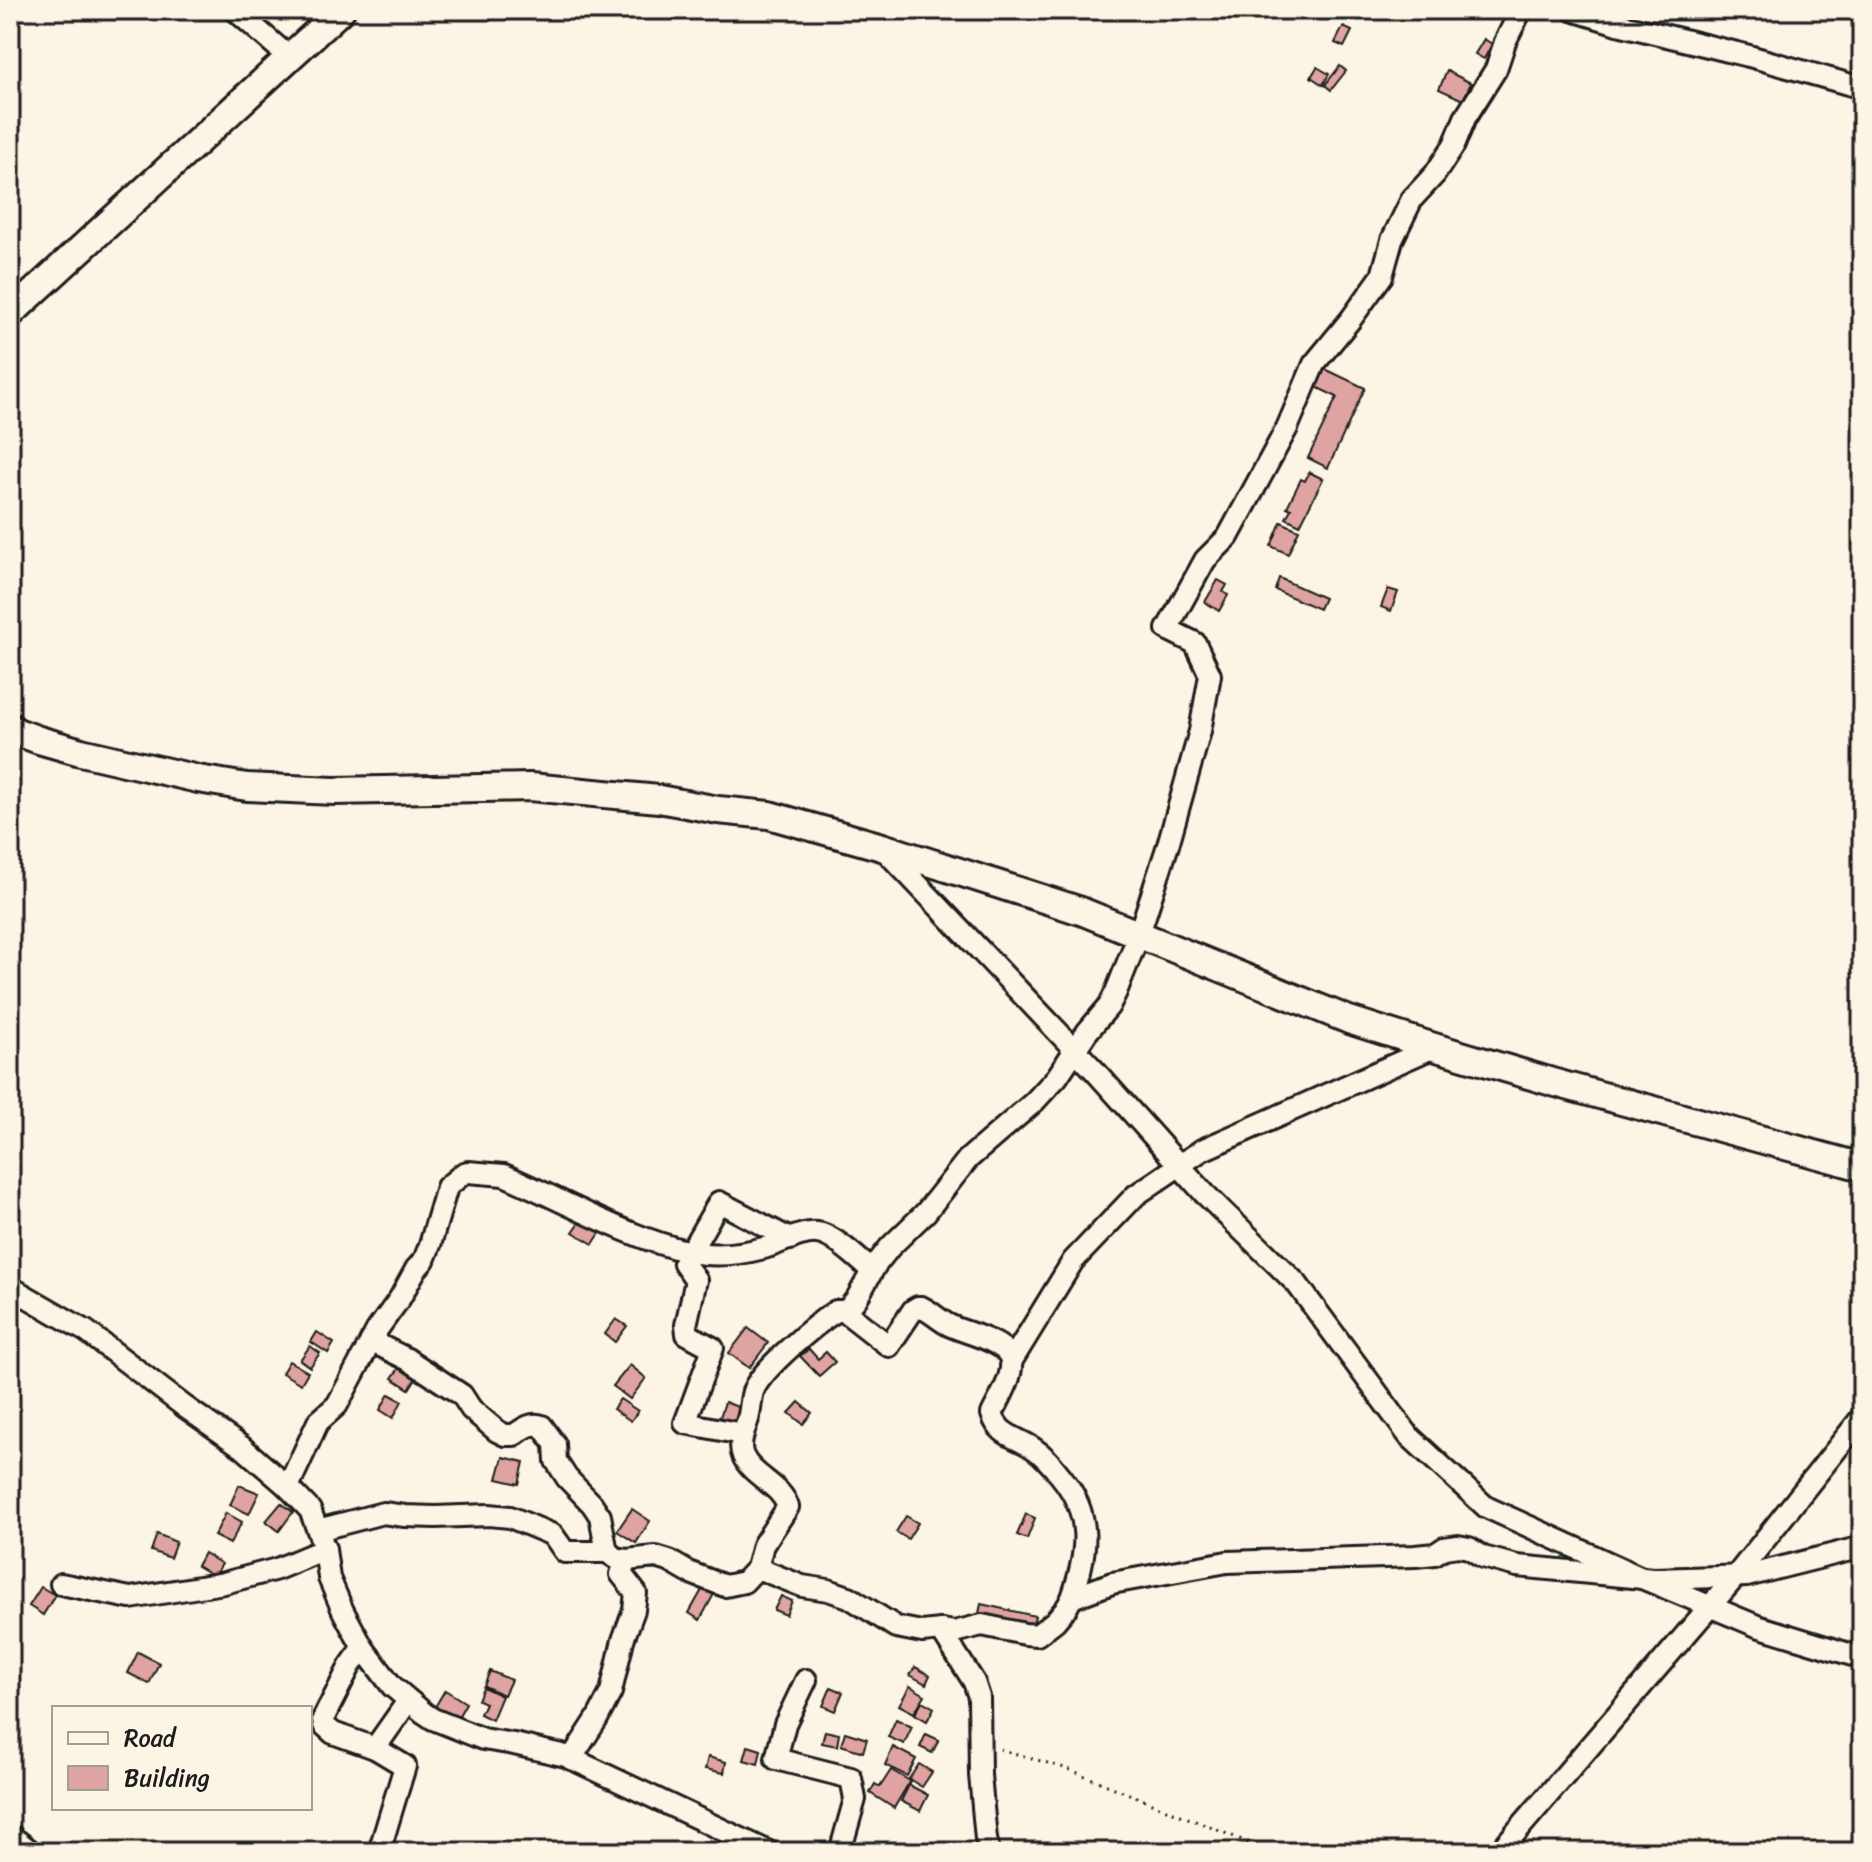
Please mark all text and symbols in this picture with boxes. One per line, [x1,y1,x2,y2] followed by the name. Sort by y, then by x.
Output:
[52,1706,312,1810] legend
[124,1717,178,1759] text: Road
[124,1757,210,1799] text: Building

